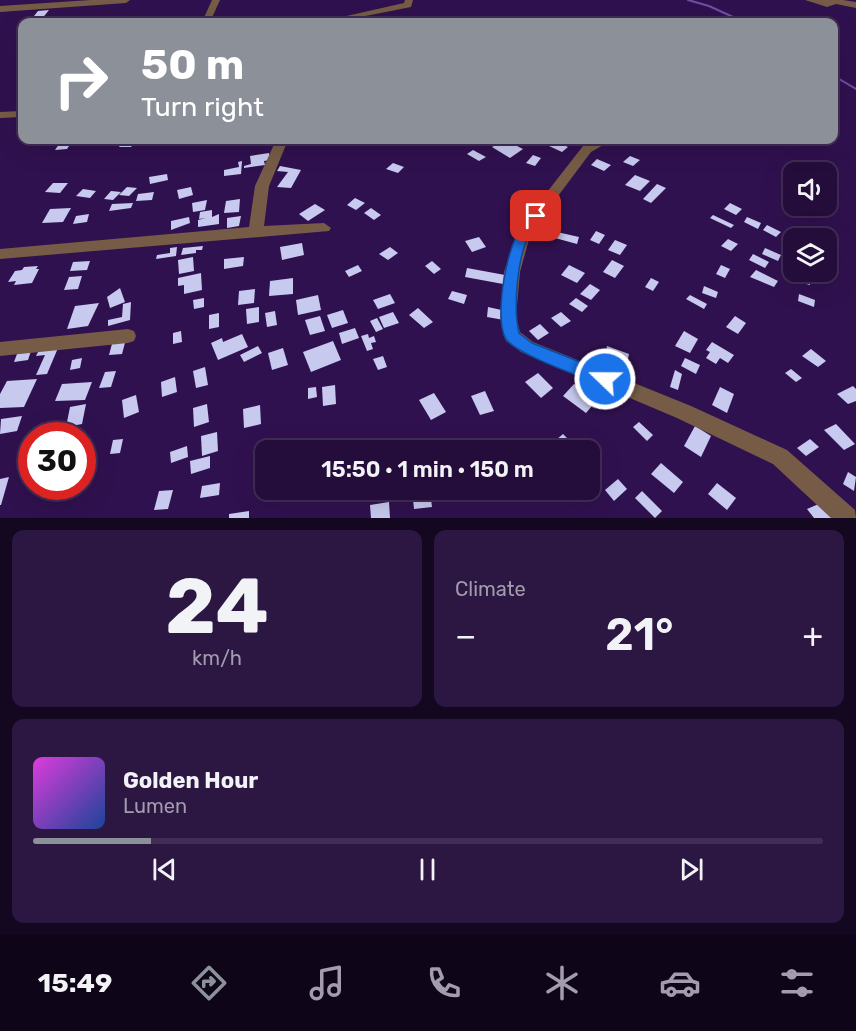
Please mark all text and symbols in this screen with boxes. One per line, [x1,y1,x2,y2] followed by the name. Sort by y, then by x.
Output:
[141,40,244,90] text: 50 m
[42,42,120,120] icon: right
[141,91,264,123] text: Turn right
[783,162,837,282] map controls
[783,162,837,216] button: sound
[510,190,561,241] pin
[519,199,552,232] icon: arrive
[783,228,837,282] button: layers
[573,347,637,411] position arrow
[18,422,96,500] speed limit sign: 30
[321,456,534,483] text: 15:50 · 1 min · 150 m
[165,560,269,653] text: 24
[455,577,526,601] text: Climate
[605,608,674,661] text: 21°
[455,616,476,655] text: −
[802,616,823,655] text: +
[192,646,242,670] text: km/h
[123,767,258,794] text: Golden Hour
[123,794,187,818] text: Lumen
[148,853,181,886] icon: previous
[411,853,444,886] icon: pause
[675,853,708,886] icon: next
[188,962,230,1004] icon: directions
[306,962,348,1004] icon: music
[423,962,465,1004] icon: phone
[541,962,583,1004] icon: climate
[659,962,701,1004] icon: car
[776,962,818,1004] icon: filters
[38,967,112,999] text: 15:49

